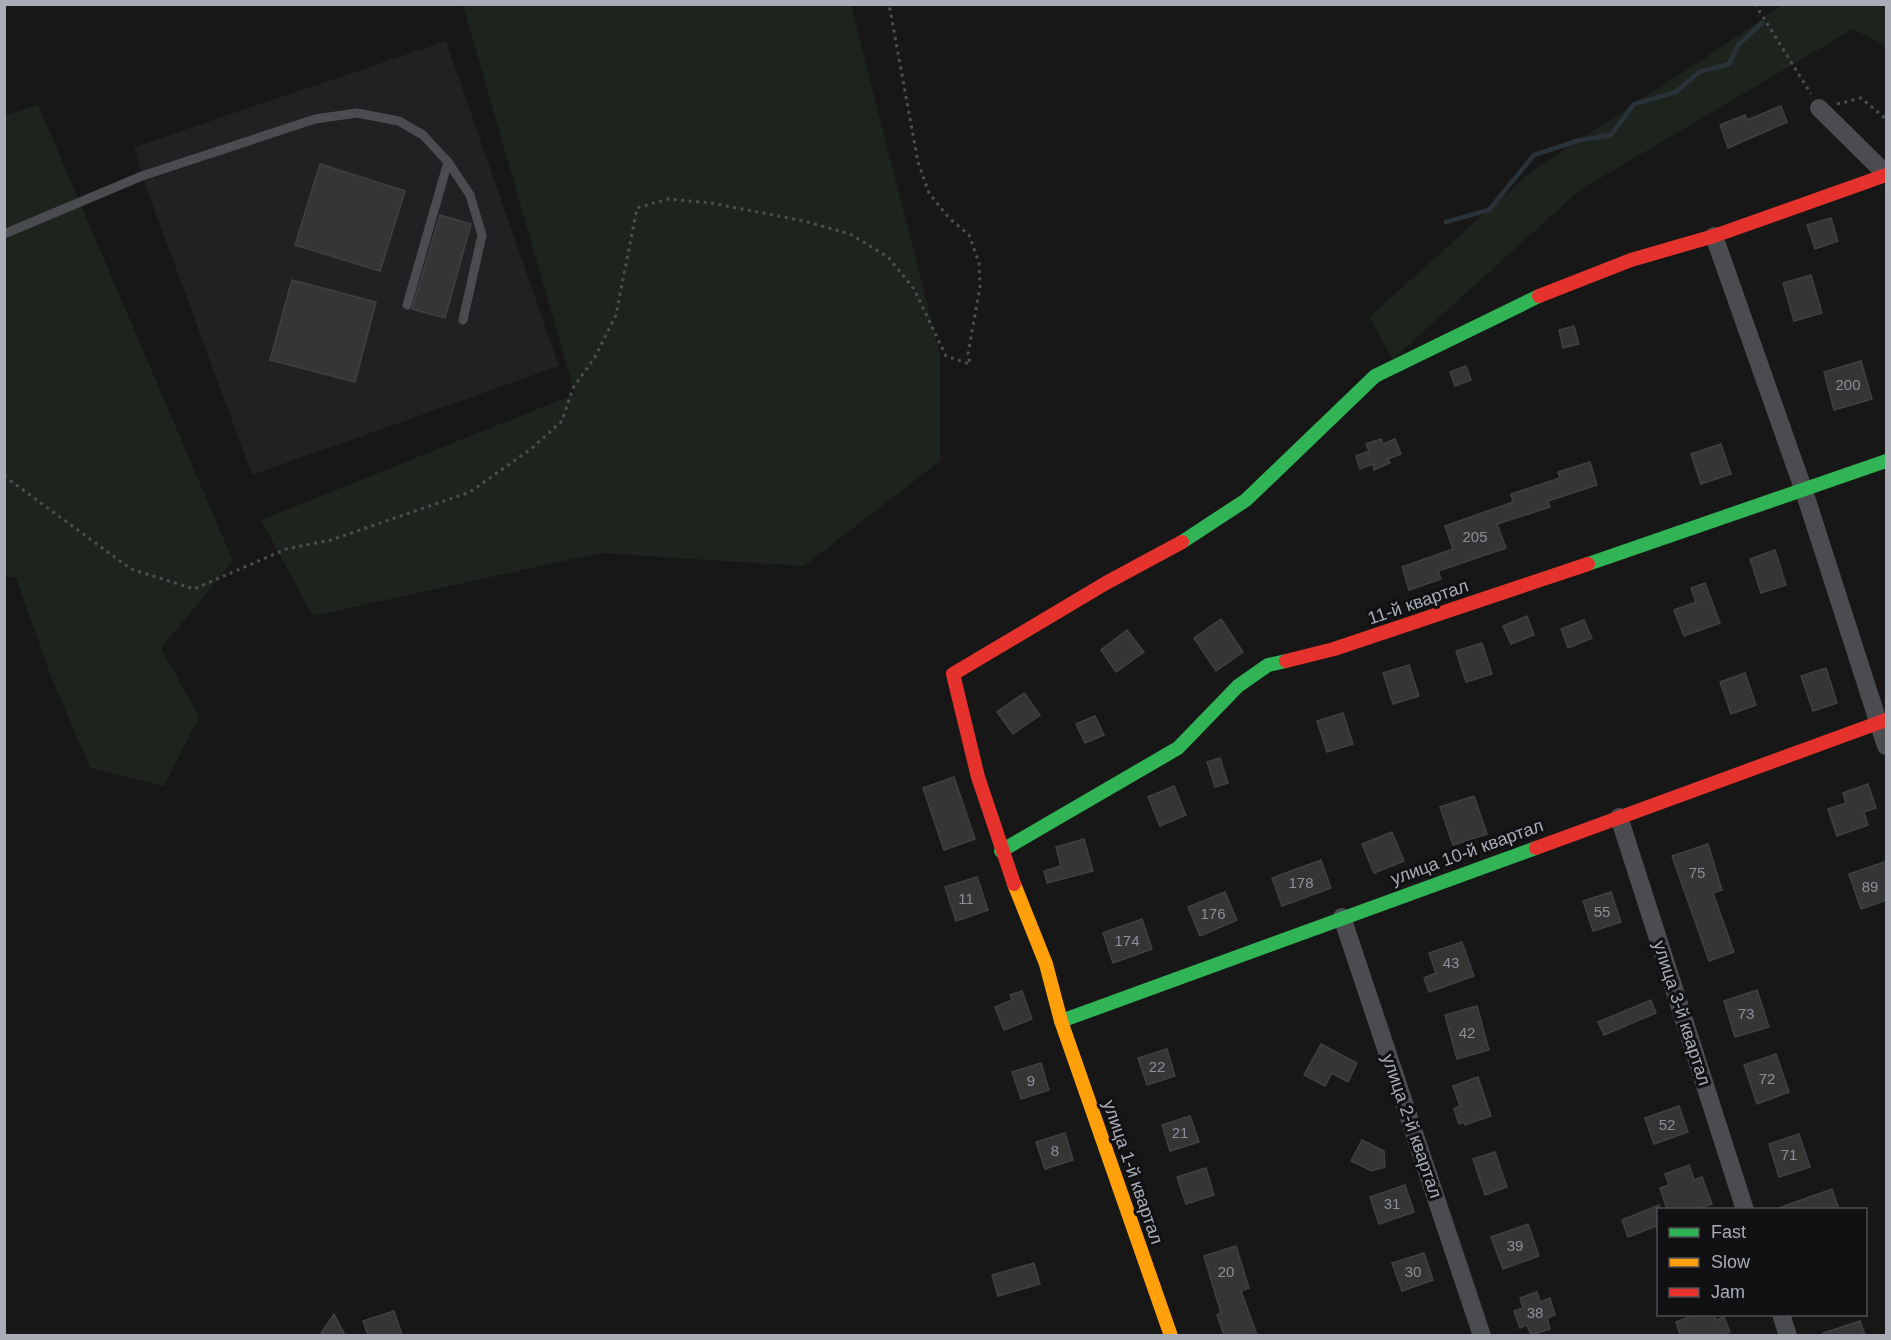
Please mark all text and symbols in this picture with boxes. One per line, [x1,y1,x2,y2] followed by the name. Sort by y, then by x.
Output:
[1835,376,1861,393] house number: 200
[1462,528,1488,545] house number: 205
[1365,575,1471,629] street label: 11-й квартал
[1388,815,1546,889] street label: улица 10-й квартал
[1689,864,1705,881] house number: 75
[1288,874,1314,891] house number: 178
[1862,878,1878,895] house number: 89
[958,890,974,907] house number: 11
[1594,903,1610,920] house number: 55
[1200,905,1226,922] house number: 176
[1114,932,1140,949] house number: 174
[1649,938,1715,1088] street label: улица 3-й квартал
[1443,954,1459,971] house number: 43
[1738,1005,1754,1022] house number: 73
[1459,1024,1475,1041] house number: 42
[1378,1051,1446,1201] street label: улица 2-й квартал
[1149,1058,1165,1075] house number: 22
[1759,1070,1775,1087] house number: 72
[1027,1072,1035,1089] house number: 9
[1099,1097,1167,1247] street label: улица 1-й квартал
[1659,1116,1675,1133] house number: 52
[1172,1124,1188,1141] house number: 21
[1051,1142,1059,1159] house number: 8
[1781,1146,1797,1163] house number: 71
[1384,1195,1400,1212] house number: 31
[1657,1208,1867,1316] legend
[1711,1222,1746,1242] text: Fast
[1507,1237,1523,1254] house number: 39
[1711,1252,1751,1272] text: Slow
[1218,1263,1234,1280] house number: 20
[1405,1263,1421,1280] house number: 30
[1711,1282,1745,1302] text: Jam
[1527,1304,1543,1321] house number: 38

